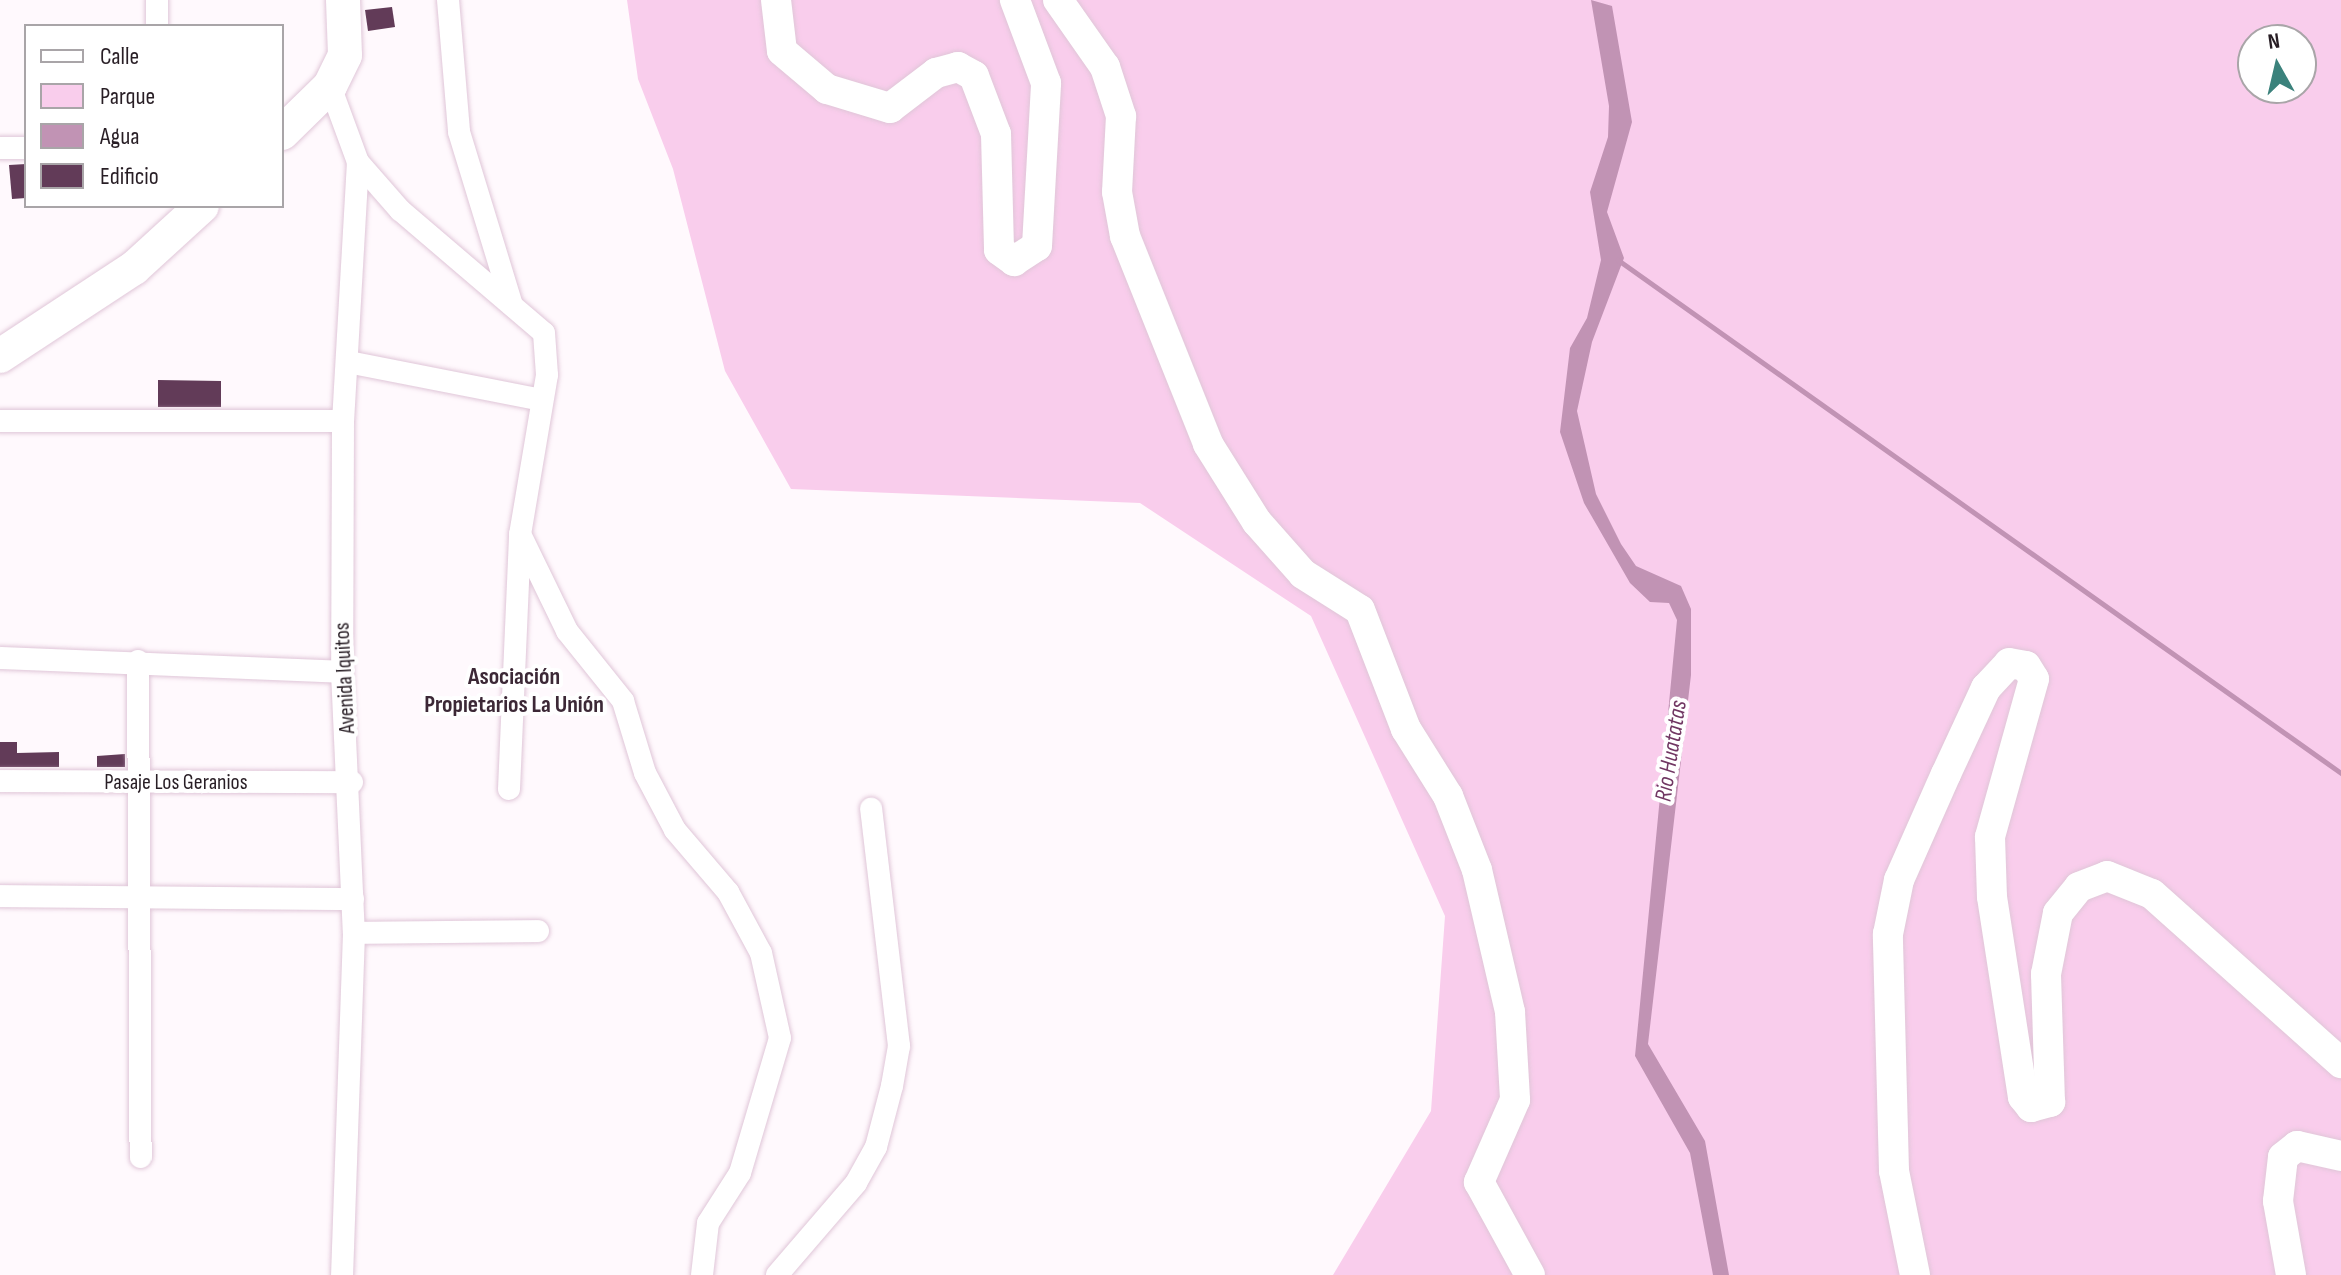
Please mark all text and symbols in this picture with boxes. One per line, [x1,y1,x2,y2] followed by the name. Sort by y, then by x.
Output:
[24,24,284,208] legend
[2237,24,2317,104] north arrow
[2266,28,2282,56] text: N
[100,42,139,71] text: Calle
[100,82,155,111] text: Parque
[100,122,139,151] text: Agua
[100,162,159,191] text: Edificio
[329,622,361,734] street label: Avenida Iquitos
[424,663,604,719] district label: Asociación Propietarios La Unión
[1649,698,1693,804] water label: Rio Huatatas
[104,770,248,796] street label: Pasaje Los Geranios

